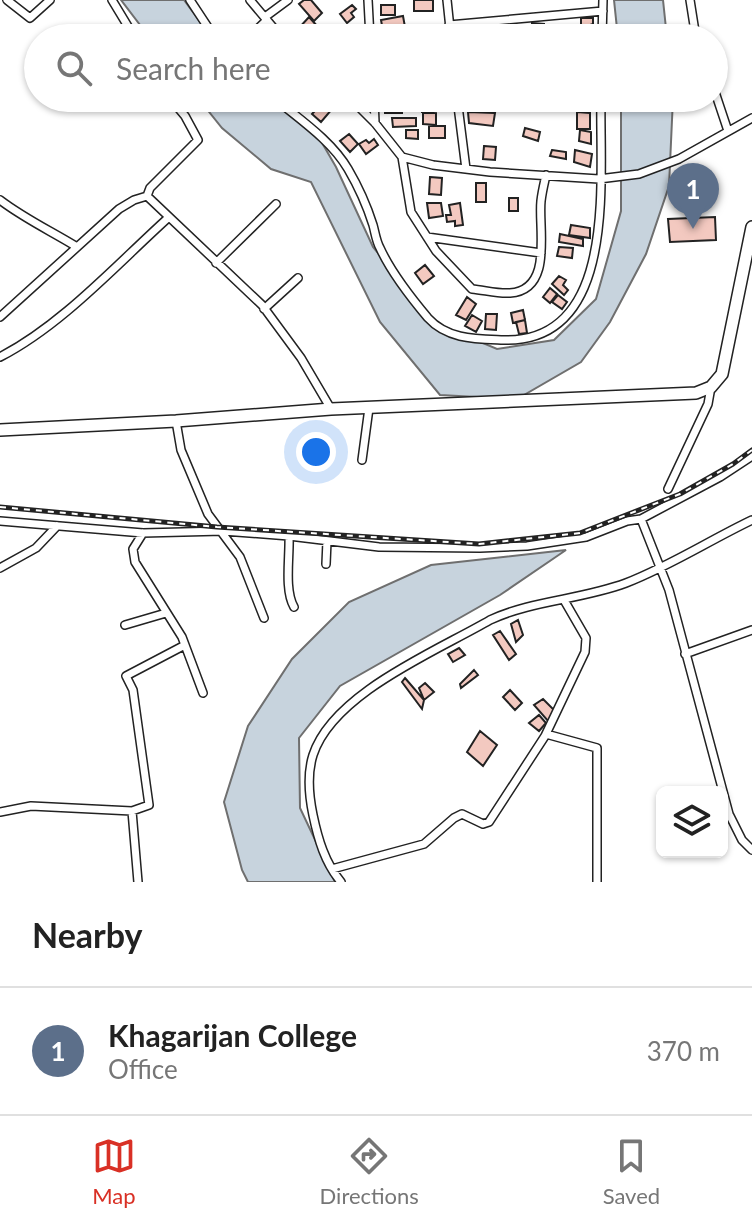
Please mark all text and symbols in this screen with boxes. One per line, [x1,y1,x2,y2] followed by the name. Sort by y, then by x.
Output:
[24,24,728,112] search box
[52,46,96,90] icon: search
[116,50,271,86] text: Search here
[667,163,719,229] pin: 1
[296,432,336,472] your location
[656,786,728,858] map controls
[656,786,728,858] button: layers
[32,914,143,955] text: Nearby
[108,1017,357,1053] text: Khagarijan College
[50,1035,66,1067] text: 1
[647,1035,720,1067] text: 370 m
[108,1053,178,1085] text: Office
[92,1134,136,1209] tab: Map
[320,1134,419,1209] tab: Directions
[603,1134,660,1209] tab: Saved

